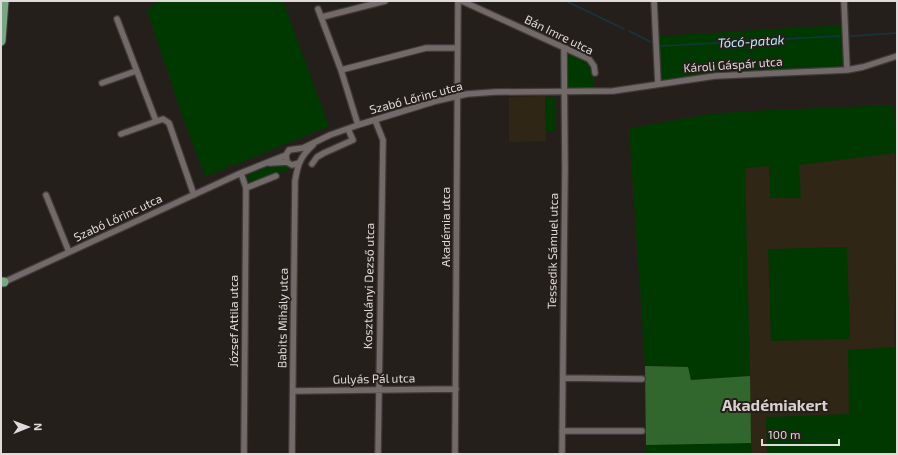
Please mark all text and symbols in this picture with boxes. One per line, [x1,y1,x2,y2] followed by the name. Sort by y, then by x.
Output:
[523,11,596,57] street label: Bán Imre utca
[717,31,785,51] water label: Tócó-patak
[683,54,783,74] street label: Károli Gáspár utca
[368,78,464,116] street label: Szabó Lőrinc utca
[438,187,452,267] street label: Akadémia utca
[71,190,164,244] street label: Szabó Lőrinc utca
[544,193,560,309] street label: Tessedik Sámuel utca
[360,223,376,349] street label: Kosztolányi Dezső utca
[274,268,290,368] street label: Babits Mihály utca
[226,275,240,367] street label: József Attila utca
[332,370,415,386] street label: Gulyás Pál utca
[722,395,828,414] district label: Akadémiakert
[8,407,48,447] north arrow
[762,421,839,447] scale bar
[32,423,45,431] text: N
[768,427,800,441] text: 100 m

